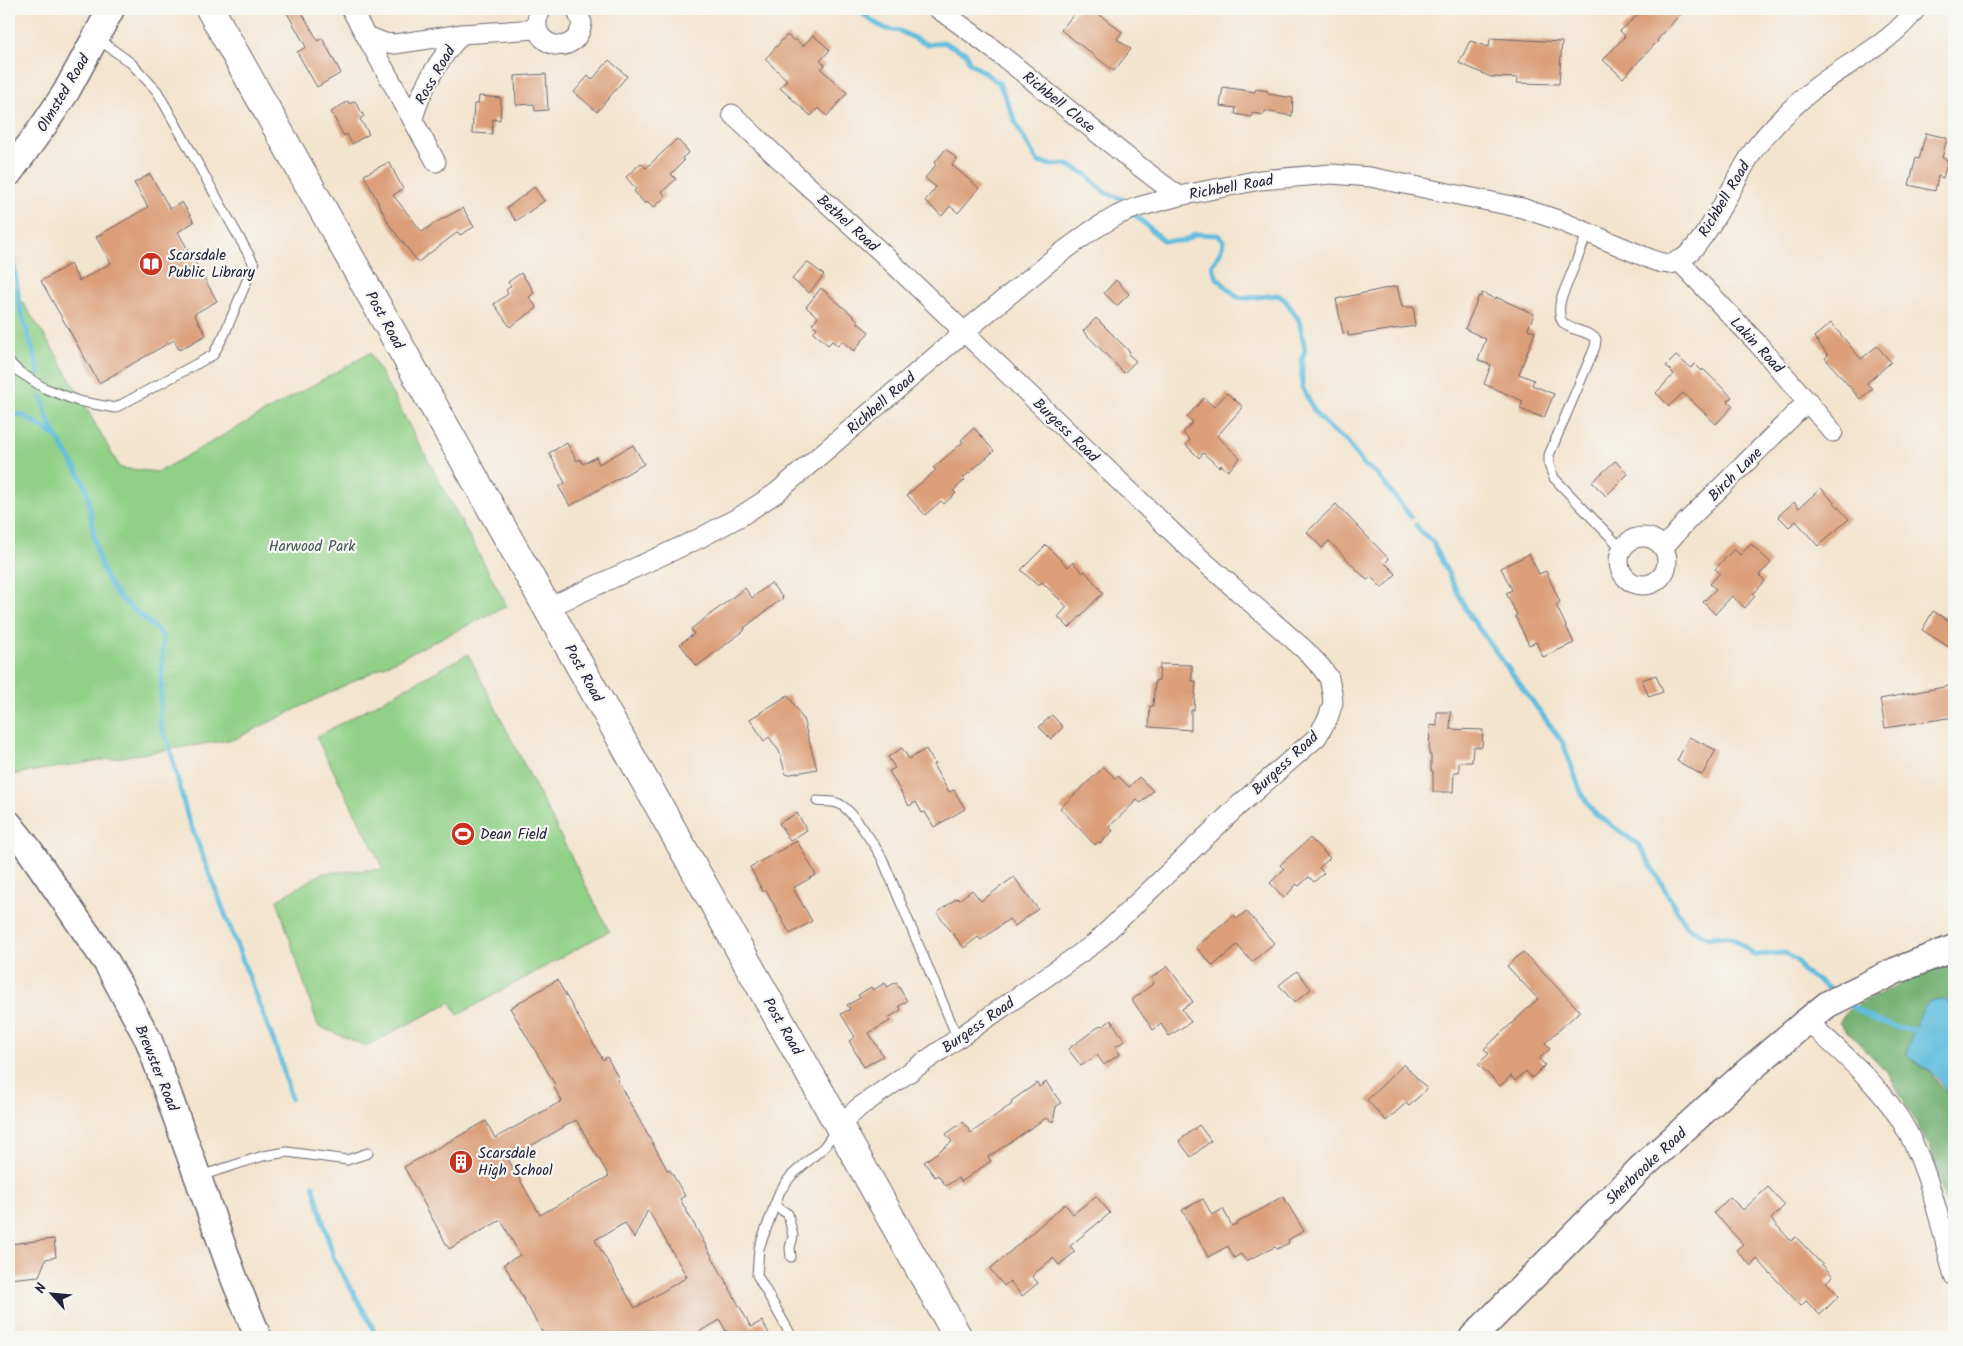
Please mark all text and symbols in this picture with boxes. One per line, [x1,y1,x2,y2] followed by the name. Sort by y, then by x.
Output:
[409,41,463,109] street label: Ross Road
[31,49,97,137] street label: Olmsted Road
[1017,66,1100,140] street label: Richbell Close
[1693,156,1757,242] street label: Richbell Road
[1187,169,1276,207] street label: Richbell Road
[811,189,884,259] street label: Bethel Road
[168,244,256,285] place label: Scarsdale Public Library
[138,251,164,277] library icon: Scarsdale Public Library
[358,287,410,354] street label: Post Road
[1724,312,1789,380] street label: Lakin Road
[842,366,922,441] street label: Richbell Road
[1027,393,1104,469] street label: Burgess Road
[1703,442,1769,508] street label: Birch Lane
[269,535,356,559] park label: Harwood Park
[557,640,609,707] street label: Post Road
[1247,726,1325,801] street label: Burgess Road
[450,821,476,847] sports icon: Dean Field
[480,823,547,847] place label: Dean Field
[937,991,1020,1060] street label: Burgess Road
[756,993,809,1060] street label: Post Road
[128,1022,185,1116] street label: Brewster Road
[1600,1122,1693,1211] street label: Sherbrooke Road
[478,1142,553,1183] place label: Scarsdale High School
[448,1149,474,1175] building icon: Scarsdale High School
[28,1268,78,1318] north arrow
[29,1279,53,1297] text: N

